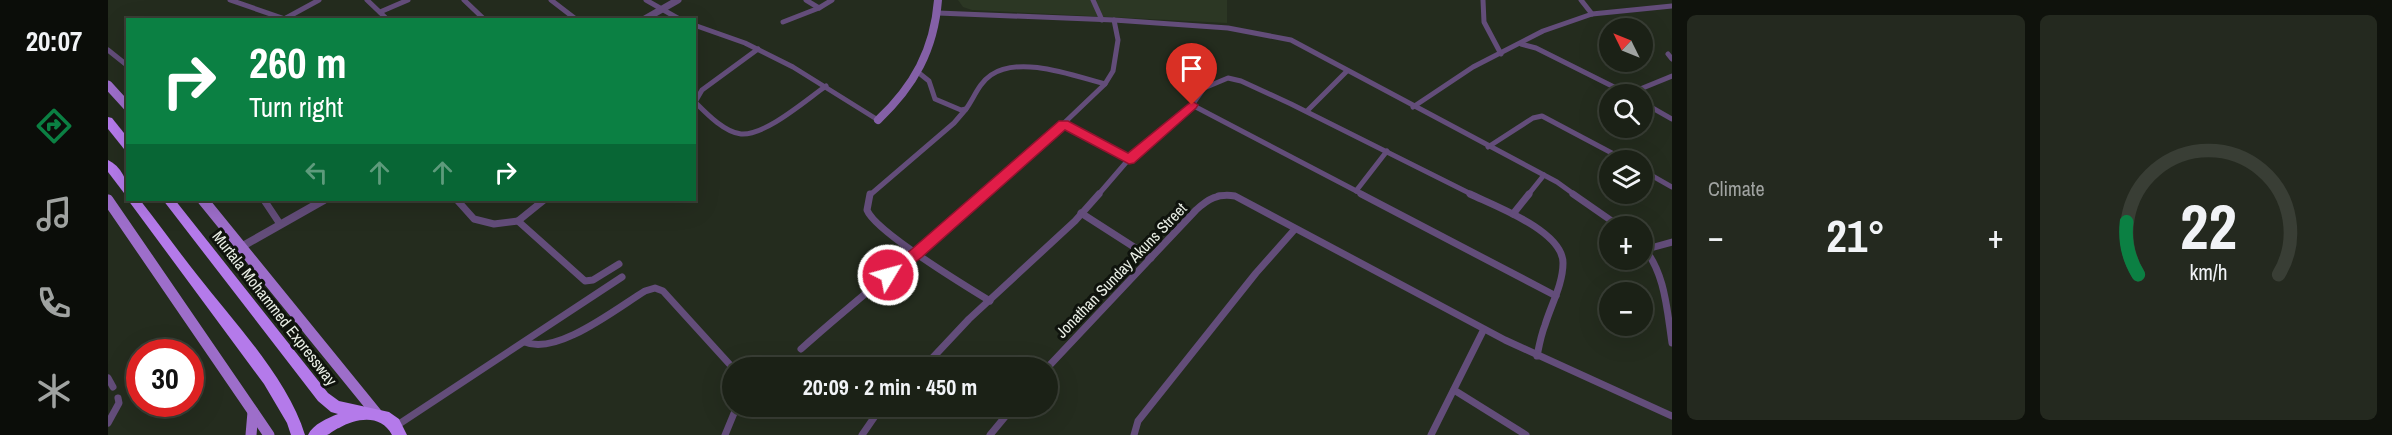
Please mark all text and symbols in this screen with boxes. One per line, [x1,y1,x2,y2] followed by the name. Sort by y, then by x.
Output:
[1599,18,1653,72] north arrow
[1599,18,1653,336] map controls
[26,23,82,59] text: 20:07
[249,35,347,91] text: 260 m
[150,42,228,120] icon: right
[1166,43,1217,105] pin
[1175,52,1208,85] icon: arrive
[1599,84,1653,138] button: search
[249,89,343,125] text: Turn right
[33,105,75,147] icon: directions
[1599,150,1653,204] button: layers
[300,156,333,189] icon: left
[363,156,396,189] icon: ahead
[426,156,459,189] icon: ahead
[489,156,522,189] icon: right
[1708,175,1765,202] text: Climate
[2180,184,2237,268] text: 22
[33,193,75,235] icon: music
[1051,197,1192,342] street label: Jonathan Sunday Akuns Street
[1826,205,1885,266] text: 21°
[1708,214,1724,258] text: −
[1988,214,2003,258] text: +
[1599,216,1653,270] button: +
[208,226,343,390] street label: Murtala Mohammed Expressway
[856,243,920,307] position arrow
[2189,258,2227,287] text: km/h
[33,282,75,324] icon: phone
[1599,282,1653,336] button: −
[126,339,204,417] speed limit sign: 30
[33,370,75,412] icon: climate
[803,372,977,402] text: 20:09 · 2 min · 450 m

